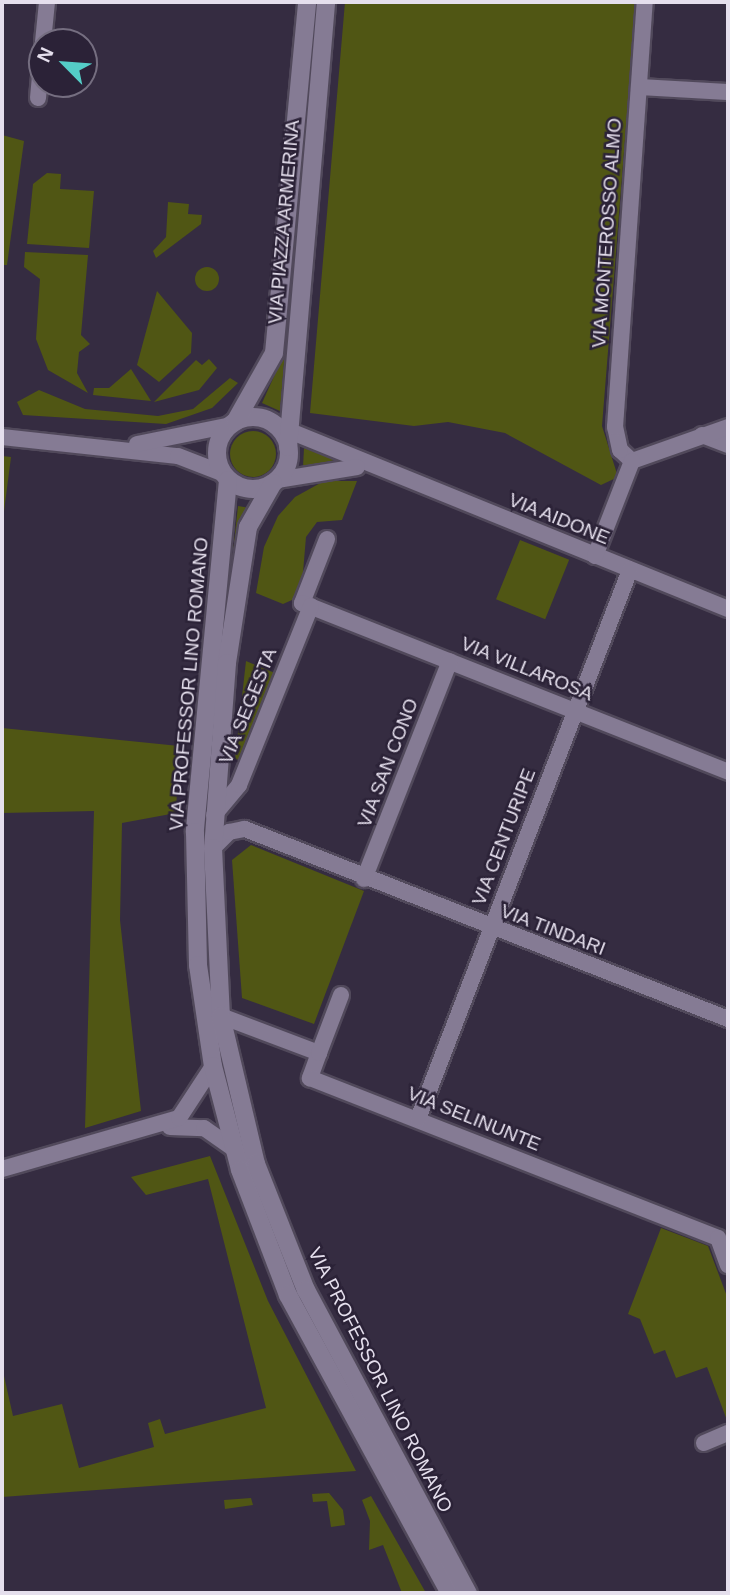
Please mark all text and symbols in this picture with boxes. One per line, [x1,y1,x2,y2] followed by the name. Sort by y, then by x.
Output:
[28,28,98,98] north arrow
[33,44,58,65] text: N
[588,116,626,350] street label: VIA MONTEROSSO ALMO
[264,117,304,327] street label: VIA PIAZZA ARMERINA
[504,488,614,550] street label: VIA AIDONE
[165,536,213,832] street label: VIA PROFESSOR LINO ROMANO
[457,632,597,706] street label: VIA VILLAROSA
[214,644,282,768] street label: VIA SEGESTA
[353,695,423,831] street label: VIA SAN CONO
[467,765,541,909] street label: VIA CENTURIPE
[497,899,609,961] street label: VIA TINDARI
[404,1082,544,1156] street label: VIA SELINUNTE
[303,1243,457,1517] street label: VIA PROFESSOR LINO ROMANO

